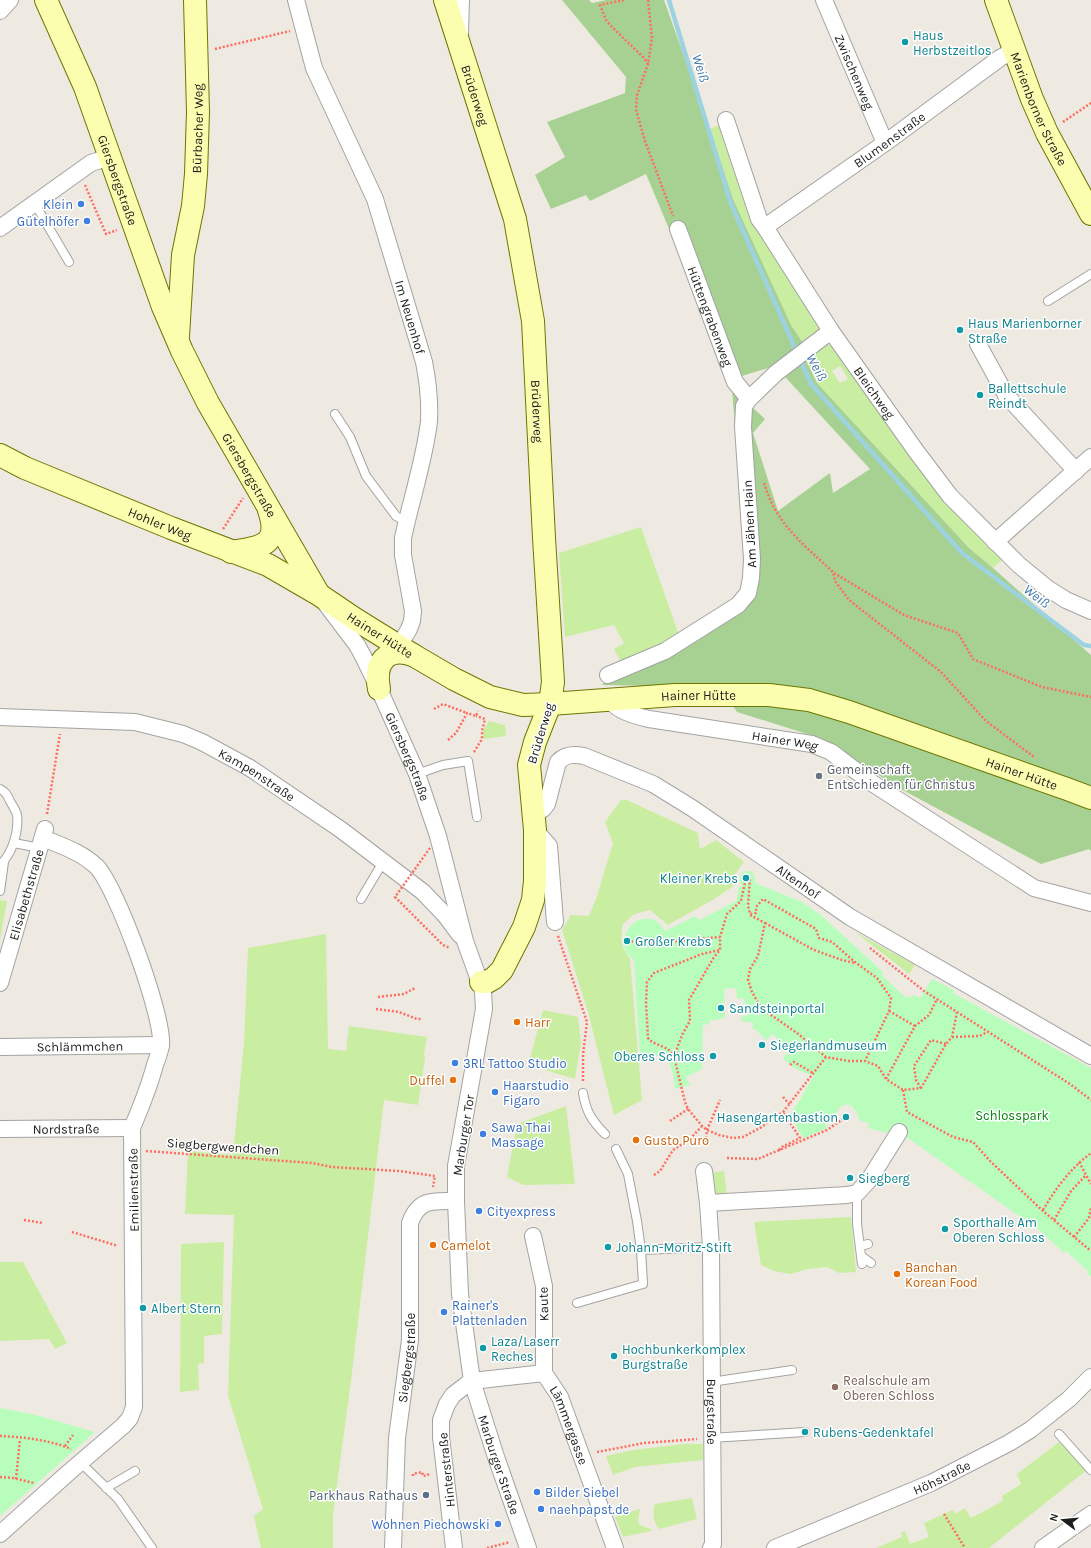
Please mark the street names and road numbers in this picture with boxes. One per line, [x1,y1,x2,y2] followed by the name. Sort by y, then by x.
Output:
[831,32,877,112] street label: Zwischenweg
[1008,50,1070,168] street label: Marienborner Straße
[458,63,492,128] street label: Brüderweg
[189,83,206,173] street label: Bürbacher Weg
[851,109,928,171] street label: Blumenstraße
[95,133,141,228] street label: Giersbergstraße
[684,264,736,369] street label: Hüttengrabenweg
[392,278,428,356] street label: Im Neuenhof
[851,364,898,422] street label: Bleichweg
[528,379,546,444] street label: Brüderweg
[219,430,280,520] street label: Giersbergstraße
[740,480,759,568] street label: Am Jähen Hain
[126,504,194,543] street label: Hohler Weg
[344,609,416,661] street label: Hainer Hütte
[660,688,736,704] street label: Hainer Hütte
[524,700,557,766] street label: Brüderweg
[382,710,433,803] street label: Giersbergstraße
[751,728,822,754] street label: Hainer Weg
[216,745,298,805] street label: Kampenstraße
[984,754,1060,793] street label: Hainer Hütte
[6,847,47,942] street label: Elisabethstraße
[773,861,823,902] street label: Altenhof
[37,1038,123,1055] street label: Schlämmchen
[450,1093,477,1177] street label: Marburger Tor
[33,1121,100,1137] street label: Nordstraße
[166,1135,280,1158] street label: Siegbergwendchen
[125,1148,142,1232] street label: Emilienstraße
[535,1286,552,1321] street label: Kaute
[395,1312,418,1404] street label: Siegbergstraße
[704,1379,719,1445] street label: Burgstraße
[546,1383,591,1467] street label: Lämmergasse
[475,1413,523,1517] street label: Marburger Straße
[435,1432,458,1508] street label: Hinterstraße
[911,1457,973,1498] street label: Höhstraße

